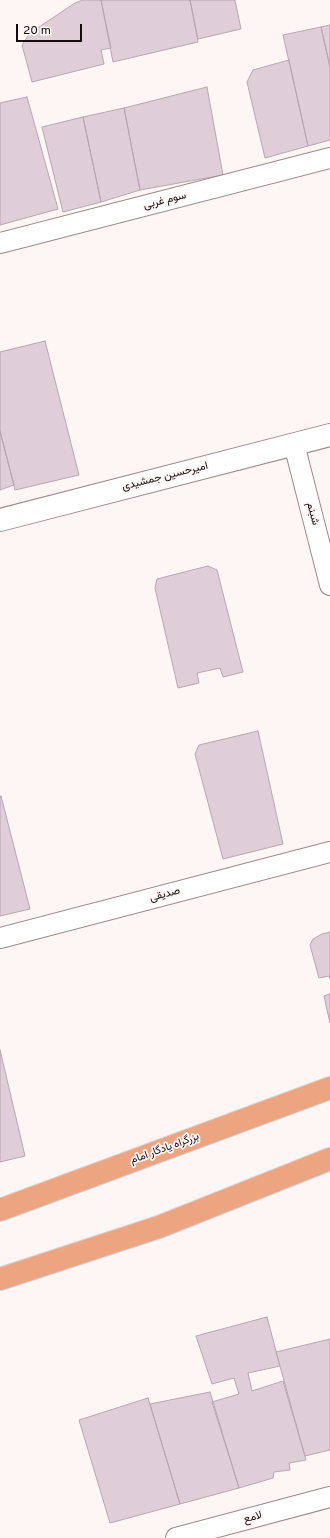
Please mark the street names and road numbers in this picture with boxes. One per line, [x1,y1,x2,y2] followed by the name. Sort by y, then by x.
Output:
[142,189,188,213] street label: سوم غربی
[121,460,209,494] street label: امیرحسین جمشیدی
[303,501,321,527] street label: شبنم
[148,885,182,905] street label: صدیقی
[129,1130,201,1168] street label: بزرگراه یادگار امام
[242,1509,264,1527] street label: لامع

